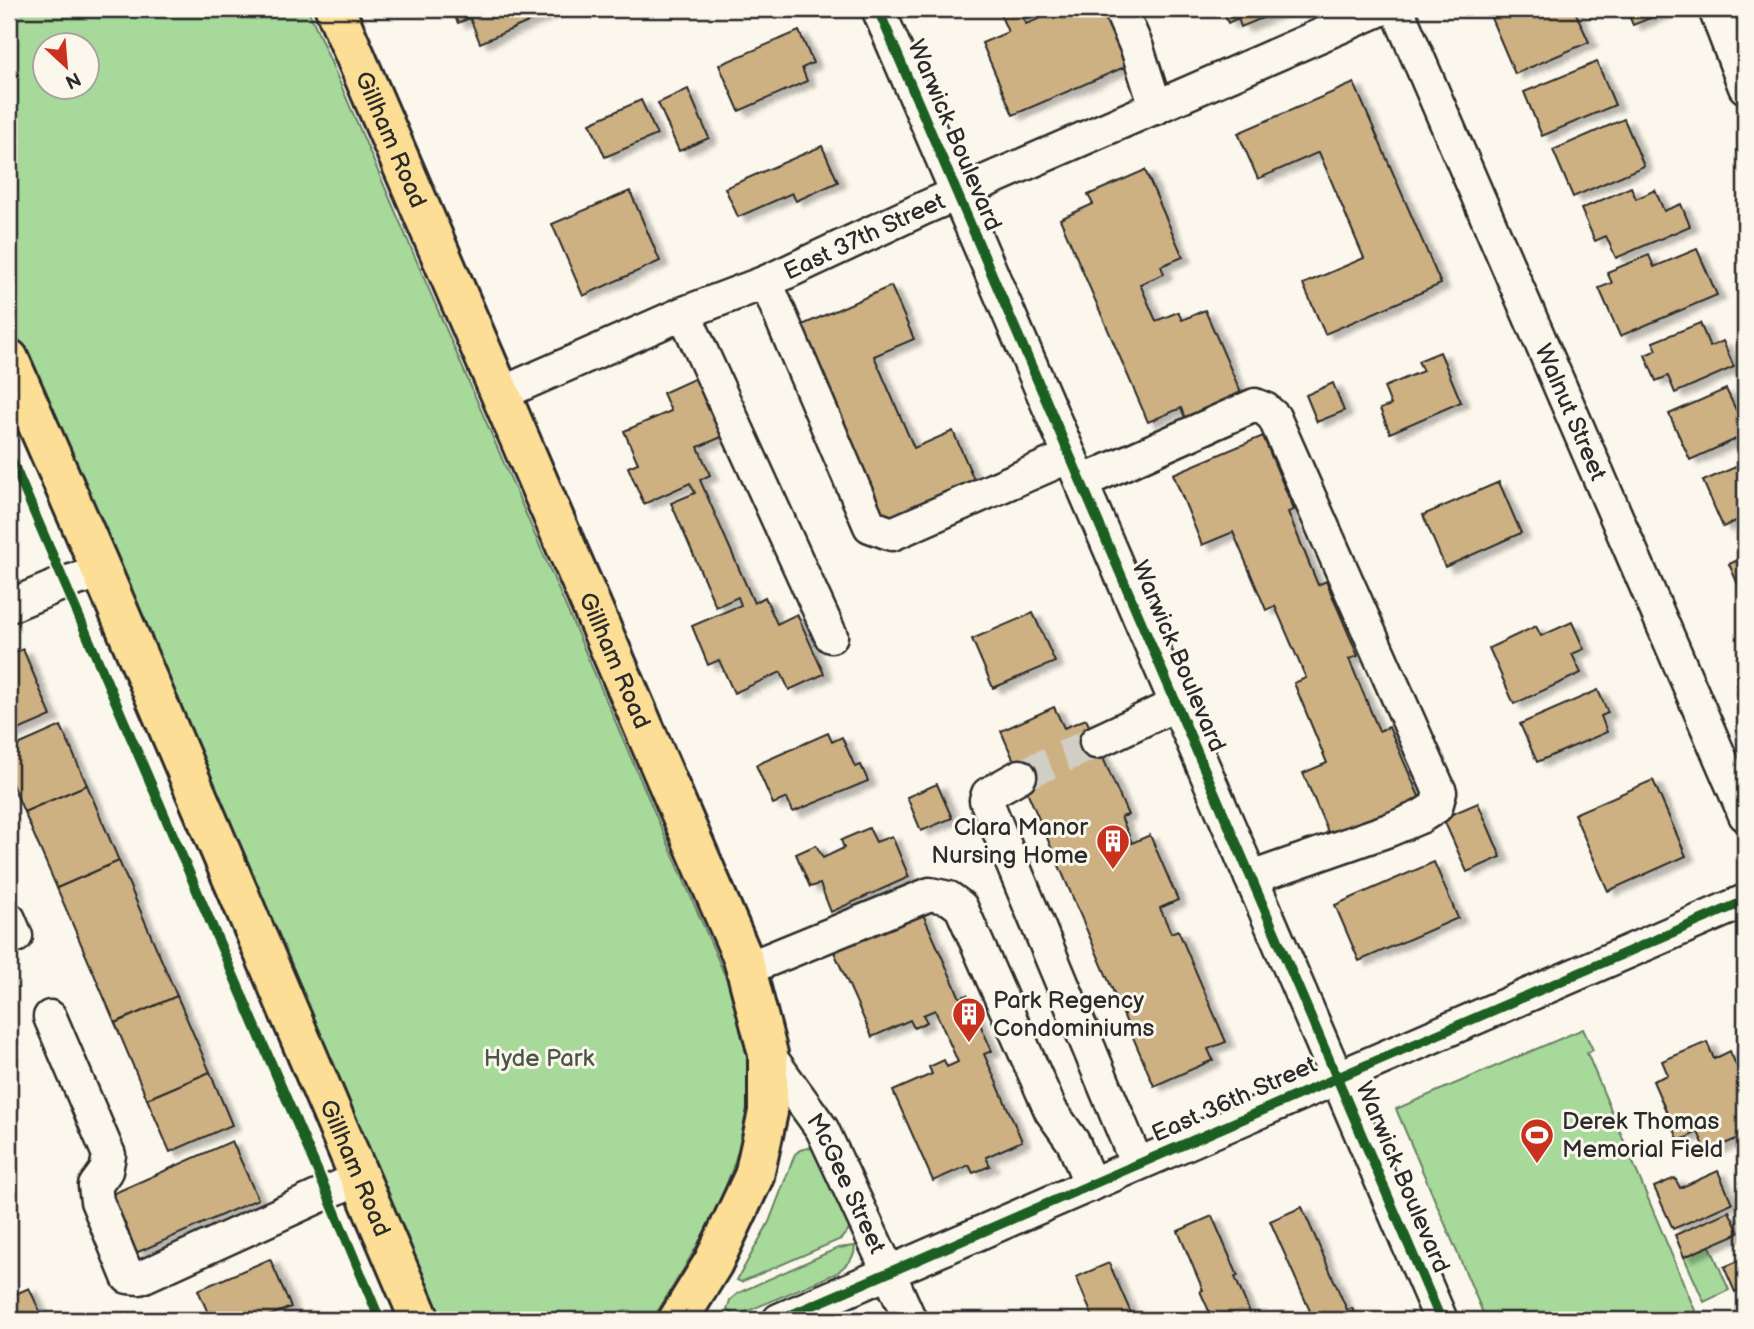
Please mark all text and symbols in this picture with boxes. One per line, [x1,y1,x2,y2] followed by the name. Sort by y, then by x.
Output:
[32,32,102,102] north arrow
[901,35,1008,235] street label: Warwick Boulevard
[61,66,84,93] text: N
[349,67,433,212] street label: Gillham Road
[779,187,950,287] street label: East 37th Street
[1528,340,1613,485] street label: Walnut Street
[1125,556,1232,756] street label: Warwick Boulevard
[572,588,657,733] street label: Gillham Road
[931,813,1088,870] place label: Clara Manor Nursing Home
[1094,822,1132,871] building icon: Clara Manor Nursing Home
[993,986,1154,1043] place label: Park Regency Condominiums
[950,995,988,1044] building icon: Park Regency Condominiums
[484,1044,594,1073] park label: Hyde Park
[1147,1050,1322,1149] street label: East 36th Street
[1349,1077,1456,1277] street label: Warwick Boulevard
[313,1095,397,1241] street label: Gillham Road
[1562,1107,1723,1164] place label: Derek Thomas Memorial Field
[800,1108,892,1259] street label: McGee Street
[1518,1116,1556,1165] sports icon: Derek Thomas Memorial Field

